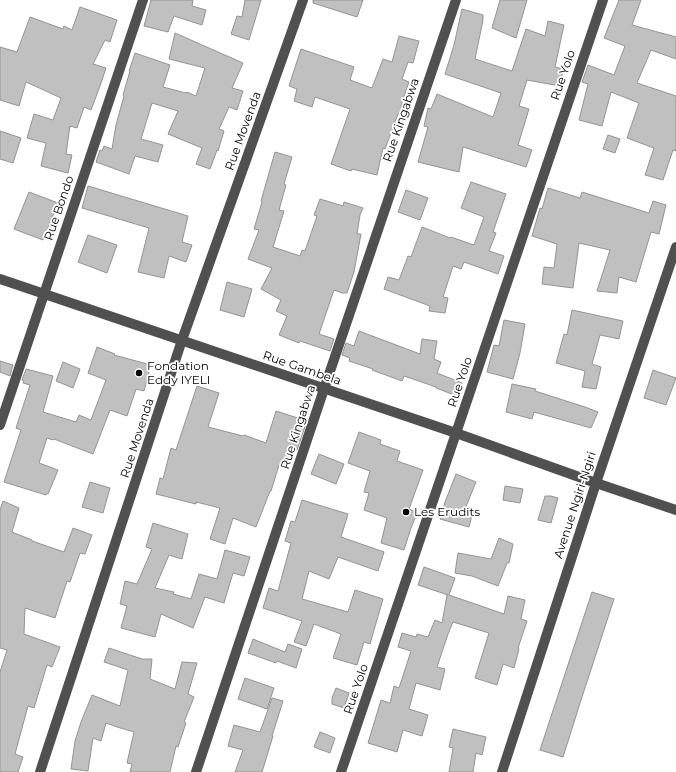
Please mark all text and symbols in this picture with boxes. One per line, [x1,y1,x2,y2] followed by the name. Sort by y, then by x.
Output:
[547,48,578,102] street label: Rue Yolo
[379,76,422,164] street label: Rue Kingabwa
[221,89,264,172] street label: Rue Movenda
[40,173,77,242] street label: Rue Bondo
[261,347,343,388] street label: Rue Gambela
[444,355,475,409] street label: Rue Yolo
[147,358,210,387] place label: Fondation Eddy IYELI
[134,368,144,378] marker: Fondation Eddy IYELI
[277,383,318,471] street label: Rue Kingabwa
[117,396,156,480] street label: Rue Movenda
[550,450,599,560] street label: Avenue Ngiri-Ngiri
[414,504,480,519] place label: Les Erudits
[401,507,411,517] marker: Les Erudits
[340,662,371,716] street label: Rue Yolo

